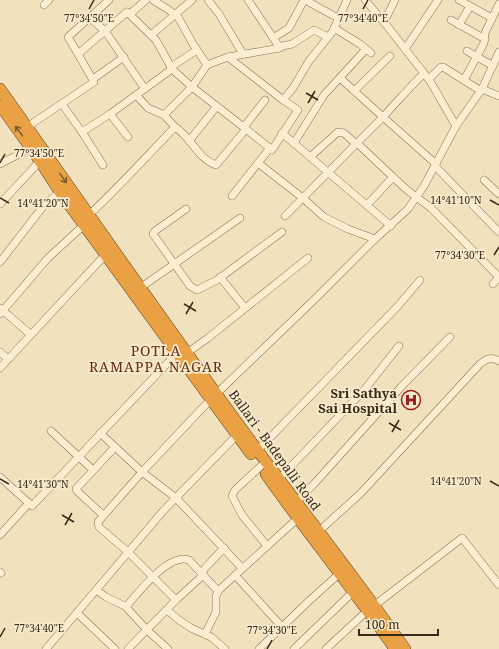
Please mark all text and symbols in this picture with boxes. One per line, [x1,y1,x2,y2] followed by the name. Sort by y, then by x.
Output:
[64,11,114,25] text: 77°34'50"E
[338,11,388,25] text: 77°34'40"E
[15,125,23,136] one-way arrow
[14,146,64,160] text: 77°34'50"E
[59,172,67,183] one-way arrow
[430,193,482,207] text: 14°41'10"N
[17,196,69,210] text: 14°41'20"N
[435,248,485,262] text: 77°34'30"E
[89,341,223,376] district label: POTLA RAMAPPA NAGAR
[318,384,397,417] place label: Sri Sathya Sai Hospital
[225,386,325,514] street label: Ballari - Badepalli Road
[400,389,422,411] hospital icon: Sri Sathya Sai Hospital
[430,474,482,488] text: 14°41'20"N
[17,477,69,491] text: 14°41'30"N
[359,611,438,637] scale bar
[365,616,400,633] text: 100 m
[14,621,64,635] text: 77°34'40"E
[247,623,297,637] text: 77°34'30"E

